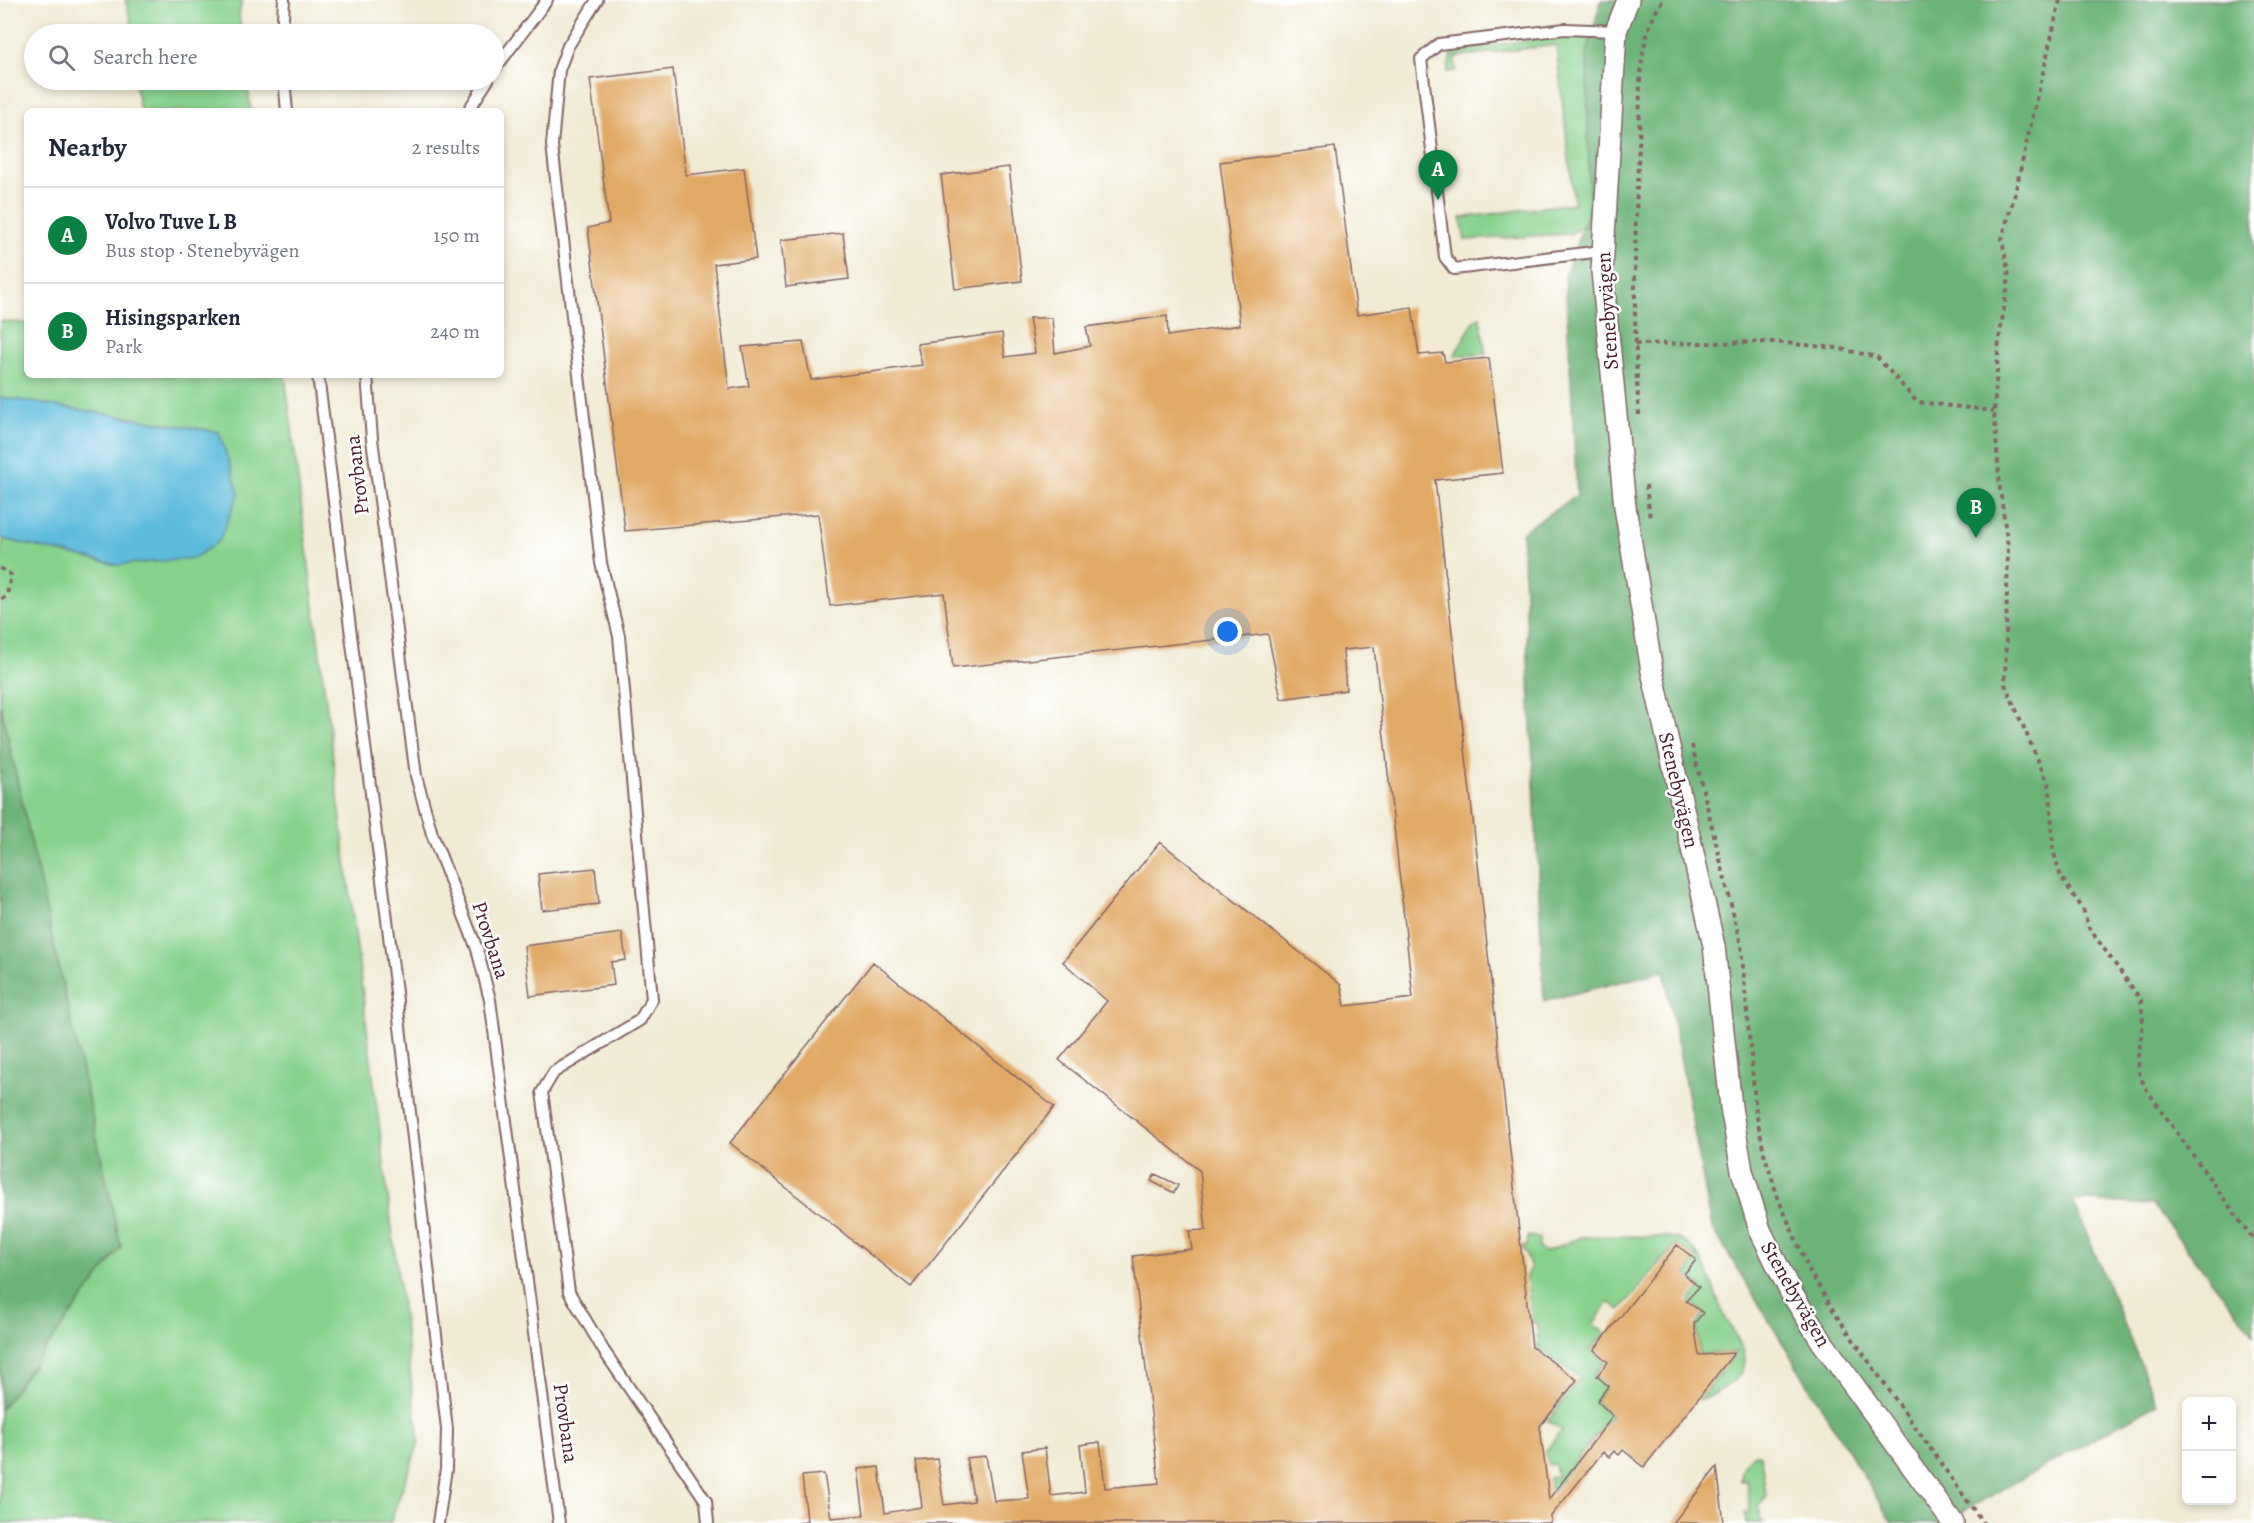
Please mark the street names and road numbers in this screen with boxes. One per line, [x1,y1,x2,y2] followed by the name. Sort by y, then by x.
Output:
[1589,251,1625,371] street label: Stenebyvägen
[338,433,376,517] street label: Provbana
[1652,729,1706,851] street label: Stenebyvägen
[465,897,517,983] street label: Provbana
[1754,1236,1838,1352] street label: Stenebyvägen
[547,1381,585,1465] street label: Provbana

